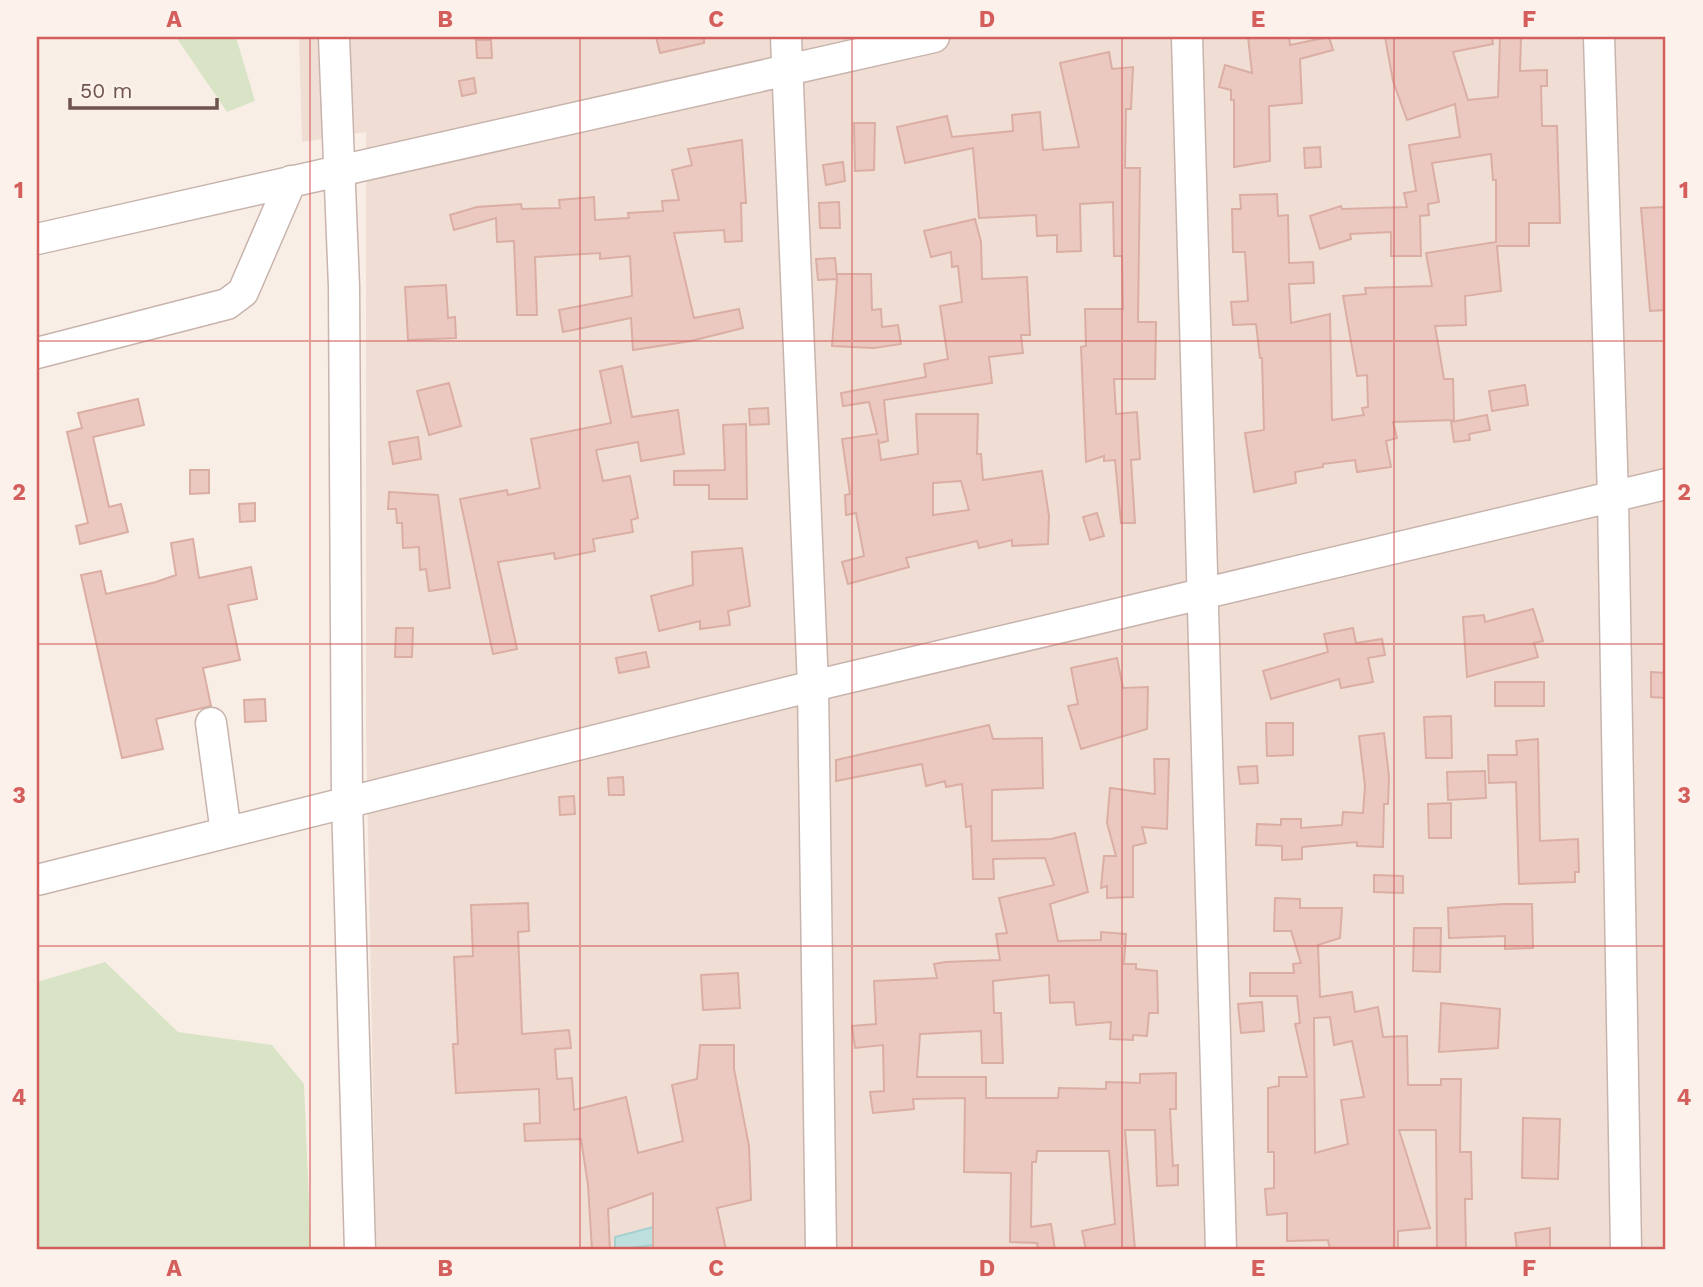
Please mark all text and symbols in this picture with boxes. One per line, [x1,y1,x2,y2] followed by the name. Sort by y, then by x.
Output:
[166,6,182,33] text: A
[437,6,453,33] text: B
[708,6,724,33] text: C
[979,6,995,33] text: D
[1251,6,1265,33] text: E
[1522,6,1536,33] text: F
[70,66,217,110] scale bar
[80,78,132,103] text: 50 m
[14,177,24,204] text: 1
[1679,177,1689,204] text: 1
[12,479,26,506] text: 2
[1677,479,1691,506] text: 2
[12,782,26,809] text: 3
[1677,782,1691,809] text: 3
[12,1084,27,1111] text: 4
[1677,1084,1692,1111] text: 4
[166,1255,182,1282] text: A
[437,1255,453,1282] text: B
[708,1255,724,1282] text: C
[979,1255,995,1282] text: D
[1251,1255,1265,1282] text: E
[1522,1255,1536,1282] text: F

